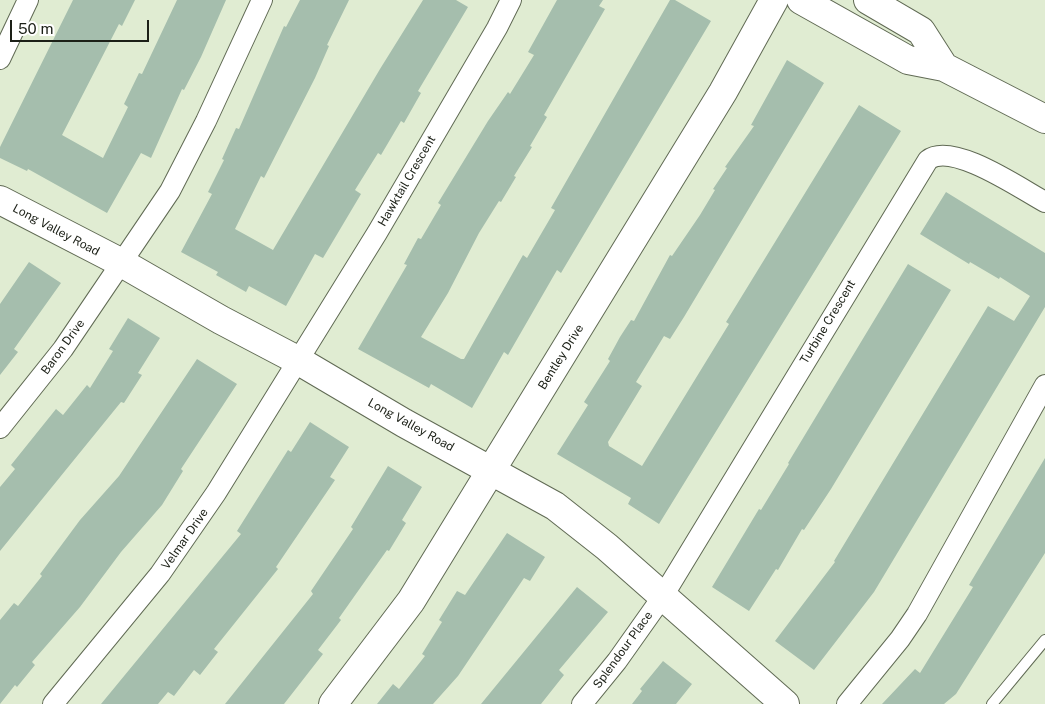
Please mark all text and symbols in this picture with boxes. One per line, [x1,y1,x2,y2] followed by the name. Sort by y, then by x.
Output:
[12,10,151,42] scale bar
[18,20,53,37] text: 50 m
[375,133,439,229] street label: Hawktail Crescent
[10,201,102,259] street label: Long Valley Road
[797,277,859,367] street label: Turbine Crescent
[38,317,88,377] street label: Baron Drive
[535,322,587,392] street label: Bentley Drive
[365,395,457,455] street label: Long Valley Road
[159,506,211,572] street label: Velmar Drive
[590,609,656,691] street label: Splendour Place

